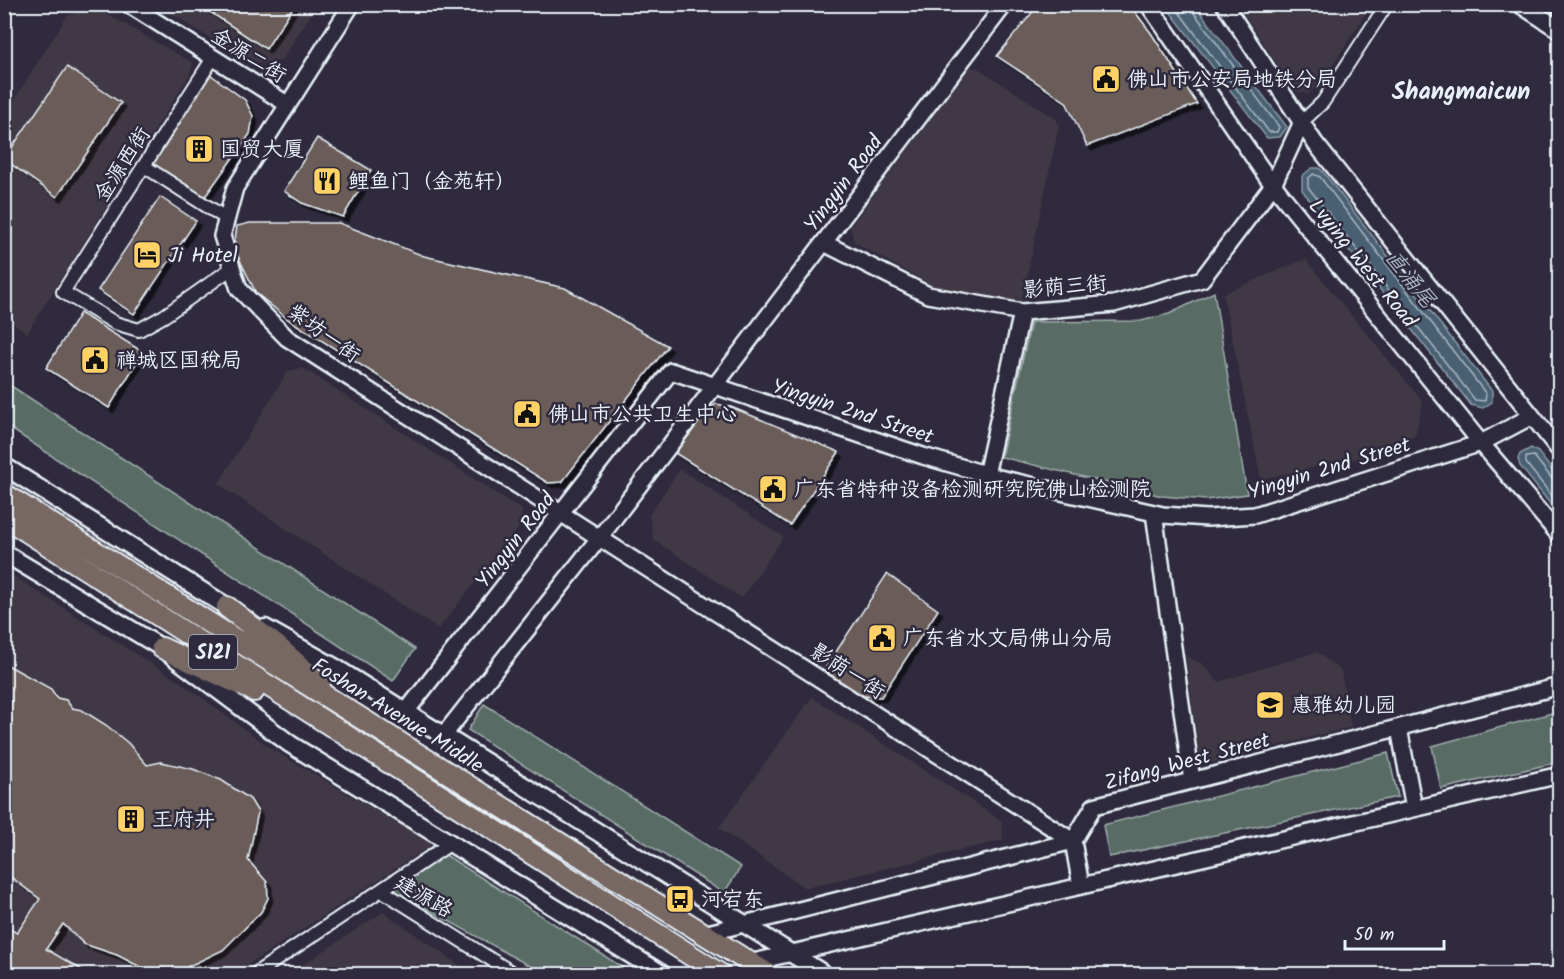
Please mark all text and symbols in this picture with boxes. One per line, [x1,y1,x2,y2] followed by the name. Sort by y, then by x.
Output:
[204,20,293,93] street label: 金源二街
[1090,63,1122,95] public building icon: 佛山市公安局地铁分局
[1127,64,1337,97] place label: 佛山市公安局地铁分局
[1392,73,1530,112] district label: Shangmaicun
[87,121,160,209] street label: 金源西街
[796,128,892,240] street label: Yingyin Road
[183,133,215,165] building icon: 国贸大厦
[220,134,304,167] place label: 国贸大厦
[311,165,343,197] restaurant icon: 鲤鱼门（金苑轩）
[348,166,516,199] place label: 鲤鱼门（金苑轩）
[1299,192,1425,336] street label: Lvying West Road
[131,239,163,271] hotel icon: Ji Hotel
[168,240,238,273] place label: Ji Hotel
[1375,243,1444,317] water label: 直涌尾
[1022,267,1108,308] street label: 影荫三街
[279,296,367,372] street label: 紫坊一街
[79,344,111,376] public building icon: 禅城区国税局
[116,345,242,378] place label: 禅城区国税局
[767,371,938,454] street label: Yingyin 2nd Street
[511,398,543,430] public building icon: 佛山市公共卫生中心
[548,399,737,432] place label: 佛山市公共卫生中心
[1244,429,1416,510] street label: Yingyin 2nd Street
[757,473,789,505] public building icon: 广东省特种设备检测研究院佛山检测院
[794,474,1151,507] place label: 广东省特种设备检测研究院佛山检测院
[468,485,565,596] street label: Yingyin Road
[866,622,898,654] public building icon: 广东省水文局佛山分局
[903,623,1113,656] place label: 广东省水文局佛山分局
[189,635,237,669] road number: S121
[803,636,891,709] street label: 影荫一街
[305,650,490,783] street label: Foshan Avenue Middle
[1254,689,1286,721] school or university icon: 惠雅幼儿园
[1291,690,1396,723] place label: 惠雅幼儿园
[1101,724,1275,800] street label: Zifang West Street
[115,803,147,835] building icon: 王府井
[152,804,215,837] place label: 王府井
[388,867,459,927] street label: 建源路
[664,883,696,915] bus stop icon: 河宕东
[701,884,764,917] place label: 河宕东
[1345,913,1444,951] scale bar
[1354,921,1394,950] text: 50 m

